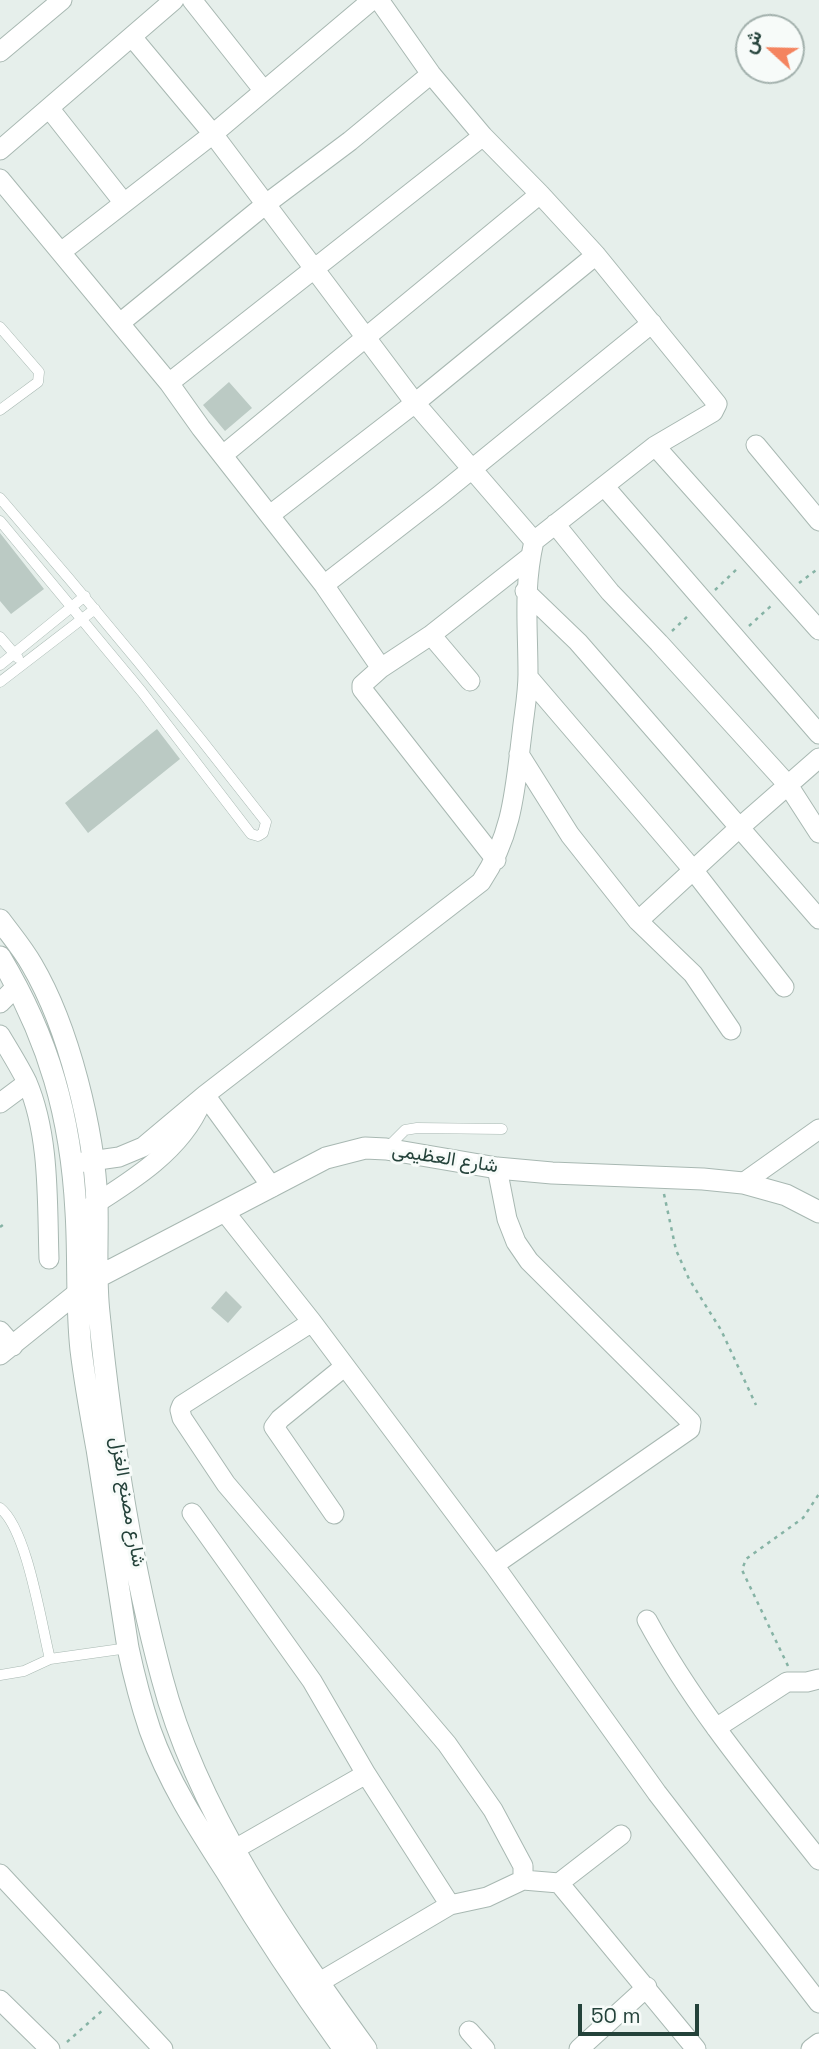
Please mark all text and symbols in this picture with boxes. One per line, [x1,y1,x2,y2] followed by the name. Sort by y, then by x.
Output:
[735,14,805,84] north arrow
[736,26,768,57] text: ش
[390,1139,500,1179] street label: شارع العظيمى
[104,1435,150,1569] street label: شارع مصنع الغزل
[581,1990,702,2034] scale bar
[591,2002,641,2029] text: 50 m

